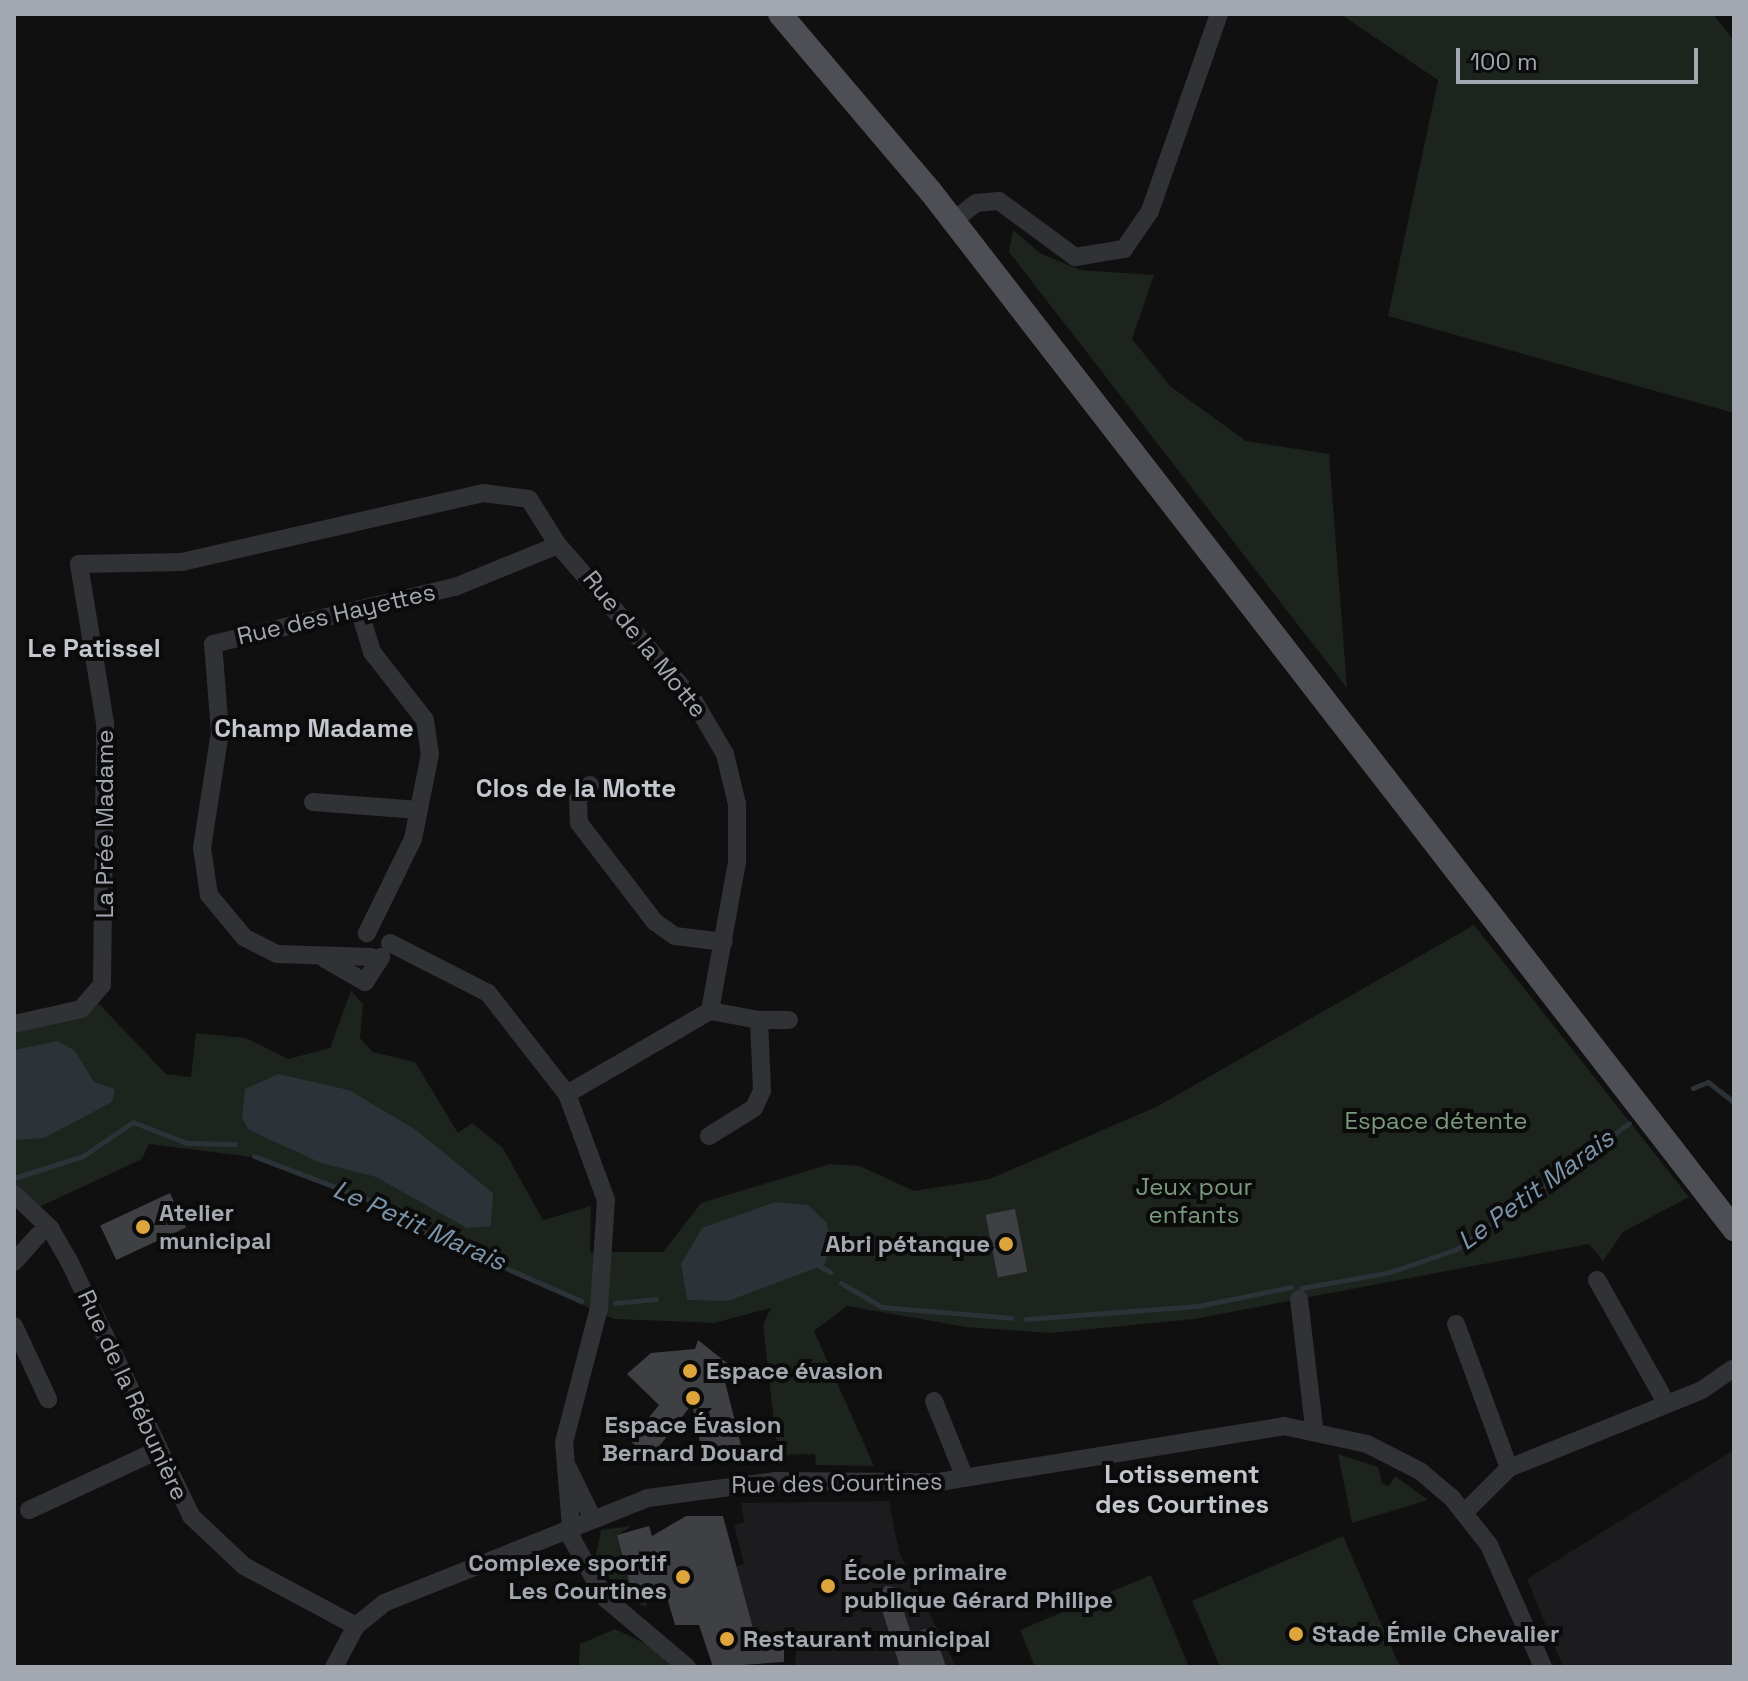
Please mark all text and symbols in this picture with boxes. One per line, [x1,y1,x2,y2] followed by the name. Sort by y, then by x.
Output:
[1460,32,1702,82] scale bar
[1470,46,1538,77] text: 100 m
[577,565,713,723] street label: Rue de la Motte
[234,577,438,651] street label: Rue des Hayettes
[27,633,161,665] district label: Le Patissel
[214,713,414,745] district label: Champ Madame
[91,729,119,919] street label: La Prée Madame
[476,773,676,805] district label: Clos de la Motte
[1344,1107,1528,1135] park label: Espace détente
[1452,1123,1620,1257] water label: Le Petit Marais
[1136,1173,1252,1229] park label: Jeux pour enfants
[328,1174,510,1278] water label: Le Petit Marais
[159,1199,271,1255] place label: Atelier municipal
[134,1218,152,1236] marker: Atelier municipal
[825,1230,990,1258] place label: Abri pétanque
[997,1235,1015,1253] marker: Abri pétanque
[72,1285,194,1505] street label: Rue de la Rébunière
[706,1357,883,1385] place label: Espace évasion
[681,1362,699,1380] marker: Espace évasion
[684,1389,702,1407] marker: Espace Évasion Bernard Douard
[602,1411,784,1467] place label: Espace Évasion Bernard Douard
[1095,1459,1269,1520] district label: Lotissement des Courtines
[731,1467,943,1499] street label: Rue des Courtines
[468,1549,667,1605] place label: Complexe sportif Les Courtines
[844,1558,1113,1614] place label: École primaire publique Gérard Philipe
[674,1568,692,1586] marker: Complexe sportif Les Courtines
[819,1577,837,1595] marker: École primaire publique Gérard Philipe
[1312,1620,1559,1648] place label: Stade Émile Chevalier
[743,1625,990,1653] place label: Restaurant municipal
[1287,1625,1305,1643] marker: Stade Émile Chevalier
[718,1630,736,1648] marker: Restaurant municipal

